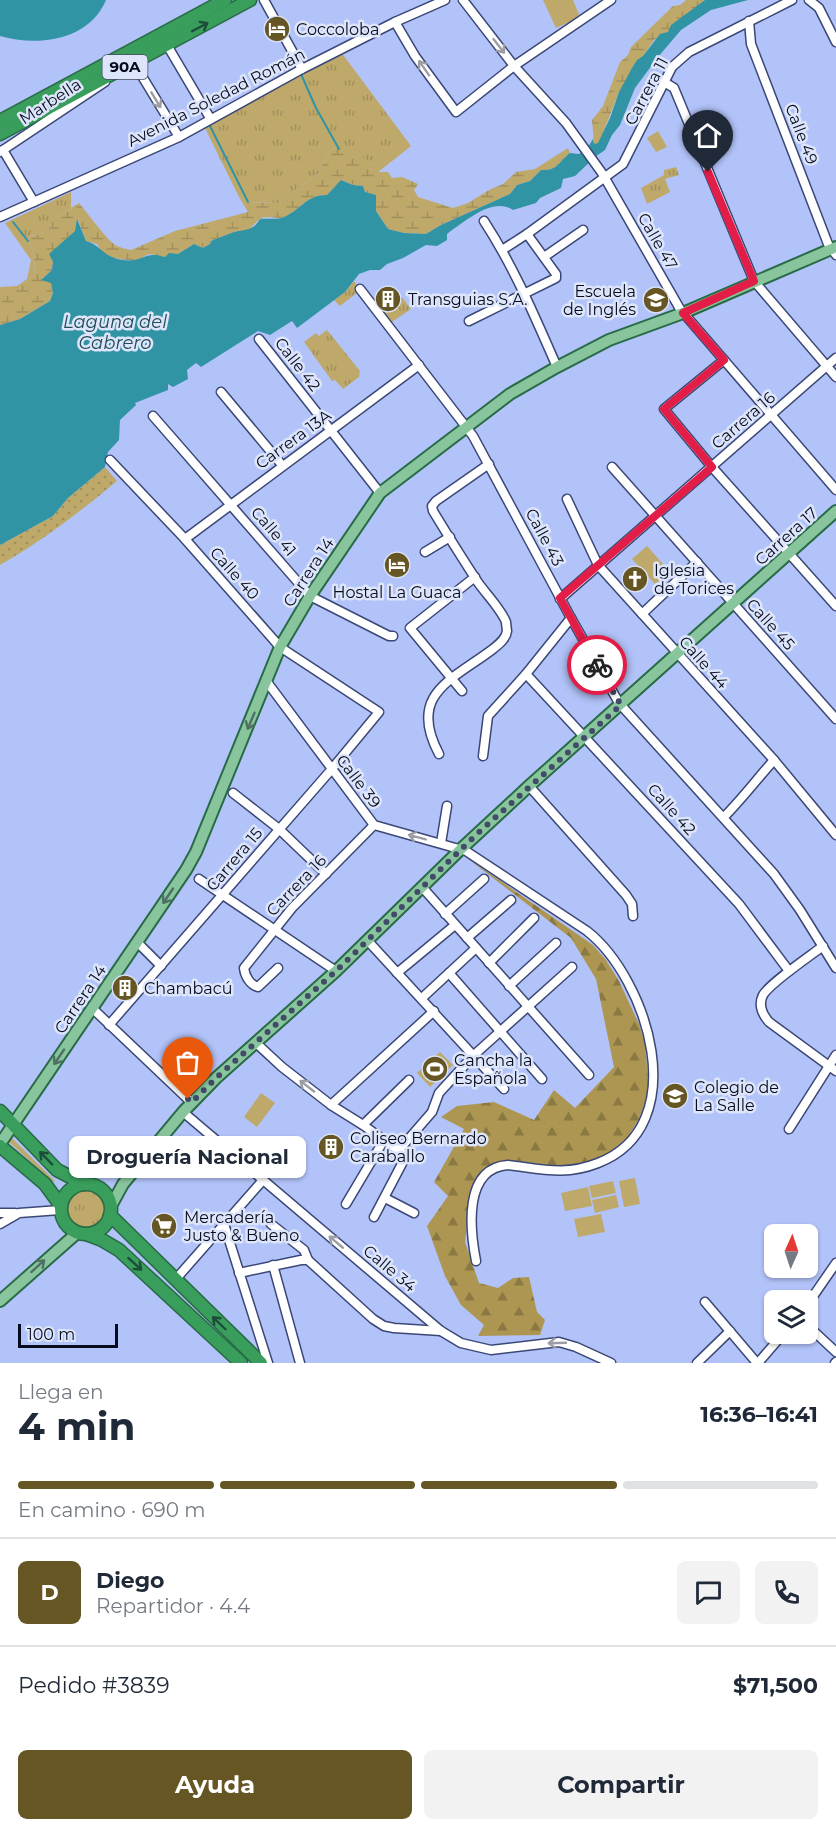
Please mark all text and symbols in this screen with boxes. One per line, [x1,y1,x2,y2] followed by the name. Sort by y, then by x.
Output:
[262,14,292,44] hotel icon: Coccoloba
[296,20,379,39] place label: Coccoloba
[191,21,208,33] one-way arrow
[493,38,505,54] one-way arrow
[124,44,308,151] street label: Avenida Soledad Román
[621,54,672,128] street label: Carrera 11
[102,55,148,79] road number: 90A
[418,61,430,77] one-way arrow
[16,75,85,128] street label: Marbella
[151,91,163,108] one-way arrow
[781,101,822,167] street label: Calle 49
[682,110,733,172] pin
[691,119,724,152] icon: home
[634,210,681,273] street label: Calle 47
[563,282,636,319] place label: Escuela de Inglés
[373,284,403,314] building icon: Transguias S.A.
[641,285,671,315] school or university icon: Escuela de Inglés
[408,290,528,309] place label: Transguias S.A.
[63,311,167,354] water label: Laguna del Cabrero
[271,334,324,395] street label: Calle 42
[708,388,779,453] street label: Carrera 16
[252,405,335,473] street label: Carrera 13A
[247,503,300,560] street label: Calle 41
[751,503,821,569] street label: Carrera 17
[521,505,568,569] street label: Calle 43
[279,534,338,610] street label: Carrera 14
[206,543,263,604] street label: Calle 40
[382,550,412,580] hotel icon: Hostal La Guaca
[654,561,734,598] place label: Iglesia de Torices
[620,564,650,594] church icon: Iglesia de Torices
[332,583,462,602] place label: Hostal La Guaca
[743,595,799,654] street label: Calle 45
[675,632,732,693] street label: Calle 44
[567,635,627,695] courier
[581,649,614,682] icon: bike
[245,711,256,729] one-way arrow
[332,751,385,812] street label: Calle 39
[644,780,700,839] street label: Calle 42
[202,824,266,895] street label: Carrera 15
[408,831,427,842] one-way arrow
[263,851,330,920] street label: Carrera 16
[162,888,174,904] one-way arrow
[51,961,110,1037] street label: Carrera 14
[110,973,140,1003] building icon: Chambacú
[144,979,233,998] place label: Chambacú
[162,1037,213,1099] pin
[171,1046,204,1079] icon: bag
[53,1048,65,1065] one-way arrow
[454,1051,533,1088] place label: Cancha la Española
[420,1054,450,1084] sports icon: Cancha la Española
[694,1078,779,1115] place label: Colegio de La Salle
[299,1080,315,1093] one-way arrow
[660,1081,690,1111] school or university icon: Colegio de La Salle
[350,1129,487,1166] place label: Coliseo Bernardo Caraballo
[316,1132,346,1162] building icon: Coliseo Bernardo Caraballo
[70,1135,306,1177] callout: Droguería Nacional
[86,1145,289,1169] text: Droguería Nacional
[38,1151,53,1166] one-way arrow
[183,1208,299,1245] place label: Mercadería Justo & Bueno
[149,1211,179,1241] supermarket icon: Mercadería Justo & Bueno
[764,1224,818,1278] north arrow
[764,1224,818,1344] map controls
[329,1235,344,1249] one-way arrow
[360,1241,420,1296] street label: Calle 34
[127,1257,142,1271] one-way arrow
[30,1259,45,1273] one-way arrow
[764,1290,818,1344] button: layers
[211,1315,226,1330] one-way arrow
[18,1321,118,1348] scale bar
[27,1325,75,1344] text: 100 m
[548,1338,567,1349] one-way arrow
[18,1380,104,1404] text: Llega en
[700,1401,818,1428] text: 16:36–16:41
[18,1402,136,1450] text: 4 min
[18,1498,205,1522] text: En camino · 690 m
[677,1561,740,1624] button: chat
[755,1561,818,1624] button: phone
[96,1567,165,1594] text: Diego
[40,1579,59,1606] text: D
[96,1594,250,1618] text: Repartidor · 4.4
[18,1672,170,1699] text: Pedido #3839
[733,1672,818,1699] text: $71,500
[18,1750,412,1819] button: Ayuda
[424,1750,818,1819] button: Compartir

